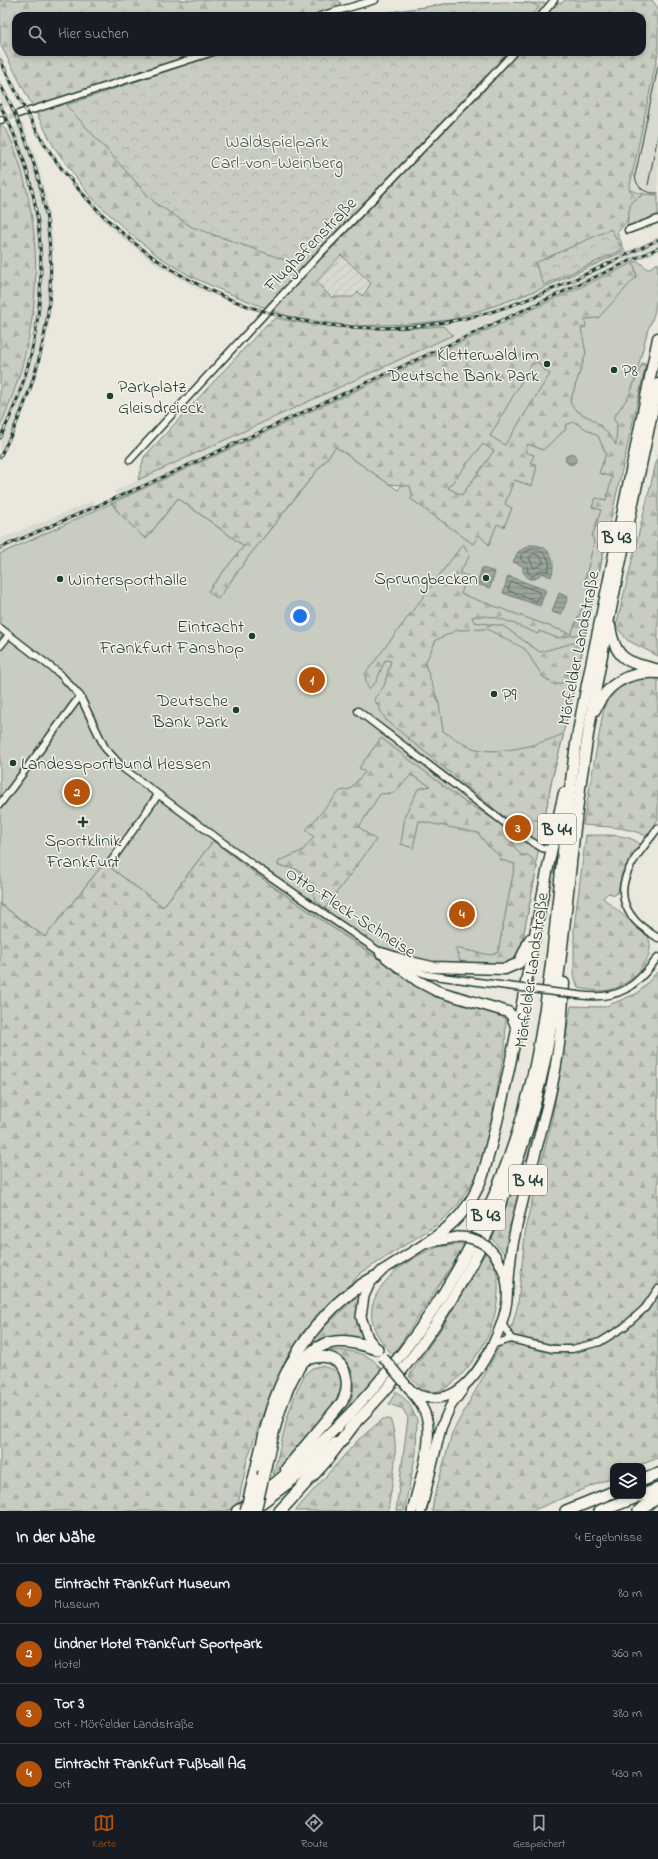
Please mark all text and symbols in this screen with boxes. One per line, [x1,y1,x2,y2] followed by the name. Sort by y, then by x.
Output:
[12,12,646,56] search box
[26,23,48,45] icon: search
[58,23,129,45] text: Hier suchen
[211,130,343,178] park label: Waldspielpark Carl-von-Weinberg
[258,191,365,300] street label: Flughafenstraße
[387,343,539,390] place label: Kletterwald im Deutsche Bank Park
[542,359,552,369] marker: Kletterwald im Deutsche Bank Park
[622,359,638,385] place label: P8
[609,365,619,375] marker: P8
[118,375,204,422] place label: Parkplatz Gleisdreieck
[105,391,115,401] marker: Parkplatz Gleisdreieck
[598,522,636,552] road number: B 43
[374,567,478,594] place label: Sprungbecken
[68,568,188,594] place label: Wintersporthalle
[552,568,608,728] street label: Mörfelder Landstraße
[481,573,491,583] marker: Sprungbecken
[55,574,65,584] marker: Wintersporthalle
[290,606,310,626] your location
[99,615,244,662] place label: Eintracht Frankfurt Fanshop
[247,631,257,641] marker: Eintracht Frankfurt Fanshop
[299,665,325,695] pin: 1
[502,683,517,709] place label: P9
[151,689,229,736] place label: Deutsche Bank Park
[489,689,499,699] marker: P9
[231,705,241,715] marker: Deutsche Bank Park
[21,752,211,778] place label: Landessportbund Hessen
[8,758,18,768] marker: Landessportbund Hessen
[64,777,90,807] pin: 2
[505,813,531,843] pin: 3
[538,814,576,844] road number: B 44
[77,816,89,828] marker: Sportklinik Frankfurt
[45,829,121,876] place label: Sportklinik Frankfurt
[280,862,421,966] street label: Otto-Fleck-Schneise
[509,890,557,1050] street label: Mörfelder Landstraße
[449,899,475,929] pin: 4
[509,1165,547,1195] road number: B 44
[467,1200,505,1230] road number: B 43
[610,1463,646,1499] map controls
[610,1463,646,1499] button: layers
[16,1525,95,1550] text: In der Nähe
[575,1528,642,1547] text: 4 Ergebnisse
[54,1573,230,1595] text: Eintracht Frankfurt Museum
[27,1584,31,1603] text: 1
[618,1584,642,1603] text: 80 m
[54,1595,99,1614] text: Museum
[54,1633,262,1655] text: Lindner Hotel Frankfurt Sportpark
[26,1644,32,1663] text: 2
[612,1644,642,1663] text: 360 m
[54,1655,81,1674] text: Hotel
[54,1693,84,1715] text: Tor 3
[26,1704,32,1723] text: 3
[613,1704,642,1723] text: 380 m
[54,1715,194,1734] text: Ort · Mörfelder Landstraße
[54,1753,246,1775] text: Eintracht Frankfurt Fußball AG
[26,1764,32,1783] text: 4
[612,1764,642,1783] text: 430 m
[54,1775,71,1794] text: Ort
[93,1812,116,1852] tab: Karte
[301,1812,328,1852] tab: Route
[513,1812,565,1852] tab: Gespeichert

